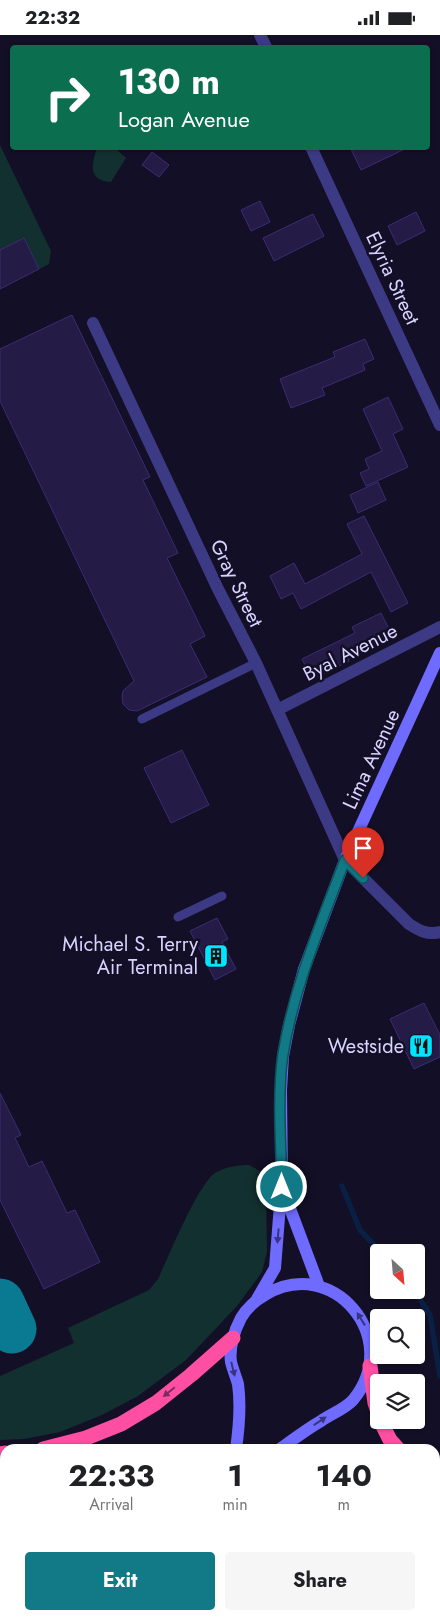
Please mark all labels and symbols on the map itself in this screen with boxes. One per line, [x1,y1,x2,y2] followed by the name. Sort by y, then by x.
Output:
[358,227,427,330] street label: Elyria Street
[203,534,270,632] street label: Gray Street
[298,616,402,689] street label: Byal Avenue
[336,704,407,814] street label: Lima Avenue
[342,827,384,878] pin
[62,930,198,982] place label: Michael S. Terry Air Terminal
[203,943,229,969] building icon: Michael S. Terry Air Terminal
[328,1032,404,1061] place label: Westside
[408,1033,434,1059] restaurant icon: Westside
[255,1160,307,1212] position arrow
[274,1228,282,1244] one-way arrow
[370,1244,425,1299] north arrow
[356,1313,365,1326] one-way arrow
[230,1361,238,1376] one-way arrow
[163,1387,176,1398] one-way arrow
[314,1416,327,1426] one-way arrow

